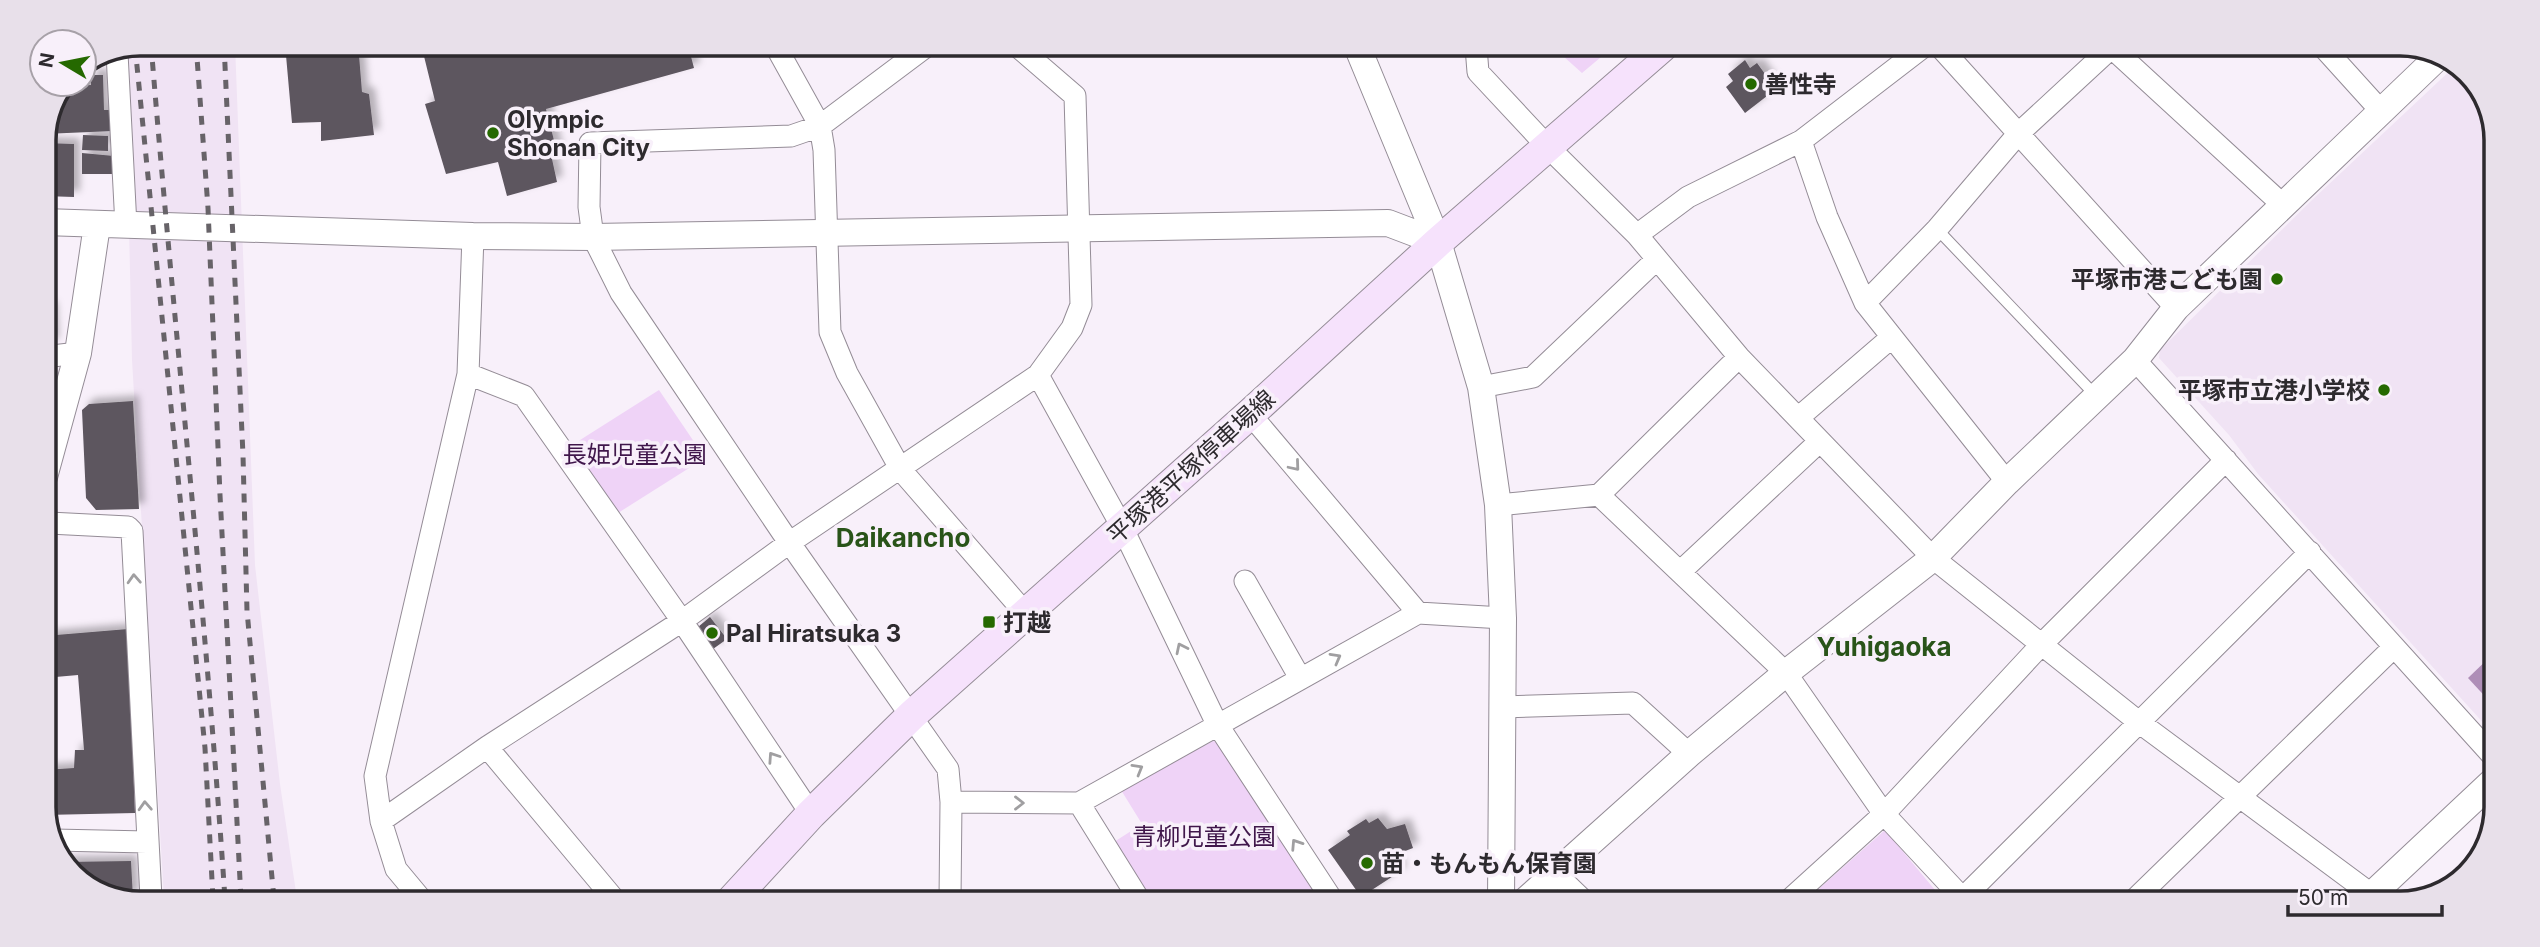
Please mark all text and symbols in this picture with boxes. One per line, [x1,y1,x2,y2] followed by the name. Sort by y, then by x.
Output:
[28,28,98,98] north arrow
[34,51,59,69] text: N
[1765,70,1837,99] place label: 善性寺
[1743,76,1759,92] marker: 善性寺
[507,105,650,162] place label: Olympic Shonan City
[485,125,501,141] marker: Olympic Shonan City
[2071,265,2263,294] place label: 平塚市港こども園
[2269,271,2285,287] marker: 平塚市港こども園
[2178,376,2370,405] place label: 平塚市立港小学校
[2376,382,2392,398] marker: 平塚市立港小学校
[1101,384,1281,550] street label: 平塚港平塚停車場線
[563,440,707,469] park label: 長姫児童公園
[1286,459,1299,471] one-way arrow
[836,522,970,553] district label: Daikancho
[127,573,142,584] one-way arrow
[1003,608,1051,637] place label: 打越
[981,614,997,630] marker: 打越
[726,619,901,648] place label: Pal Hiratsuka 3
[704,625,720,641] marker: Pal Hiratsuka 3
[1816,631,1952,662] district label: Yuhigaoka
[1175,643,1189,655] one-way arrow
[1329,653,1342,666] one-way arrow
[769,752,781,765] one-way arrow
[1131,764,1143,777] one-way arrow
[1014,795,1025,810] one-way arrow
[138,800,153,811] one-way arrow
[1132,822,1276,851] park label: 青柳児童公園
[1291,838,1304,851] one-way arrow
[1381,849,1597,878] place label: 苗・もんもん保育園
[1359,855,1375,871] marker: 苗・もんもん保育園
[2288,874,2442,918] scale bar
[2298,885,2348,910] text: 50 m

